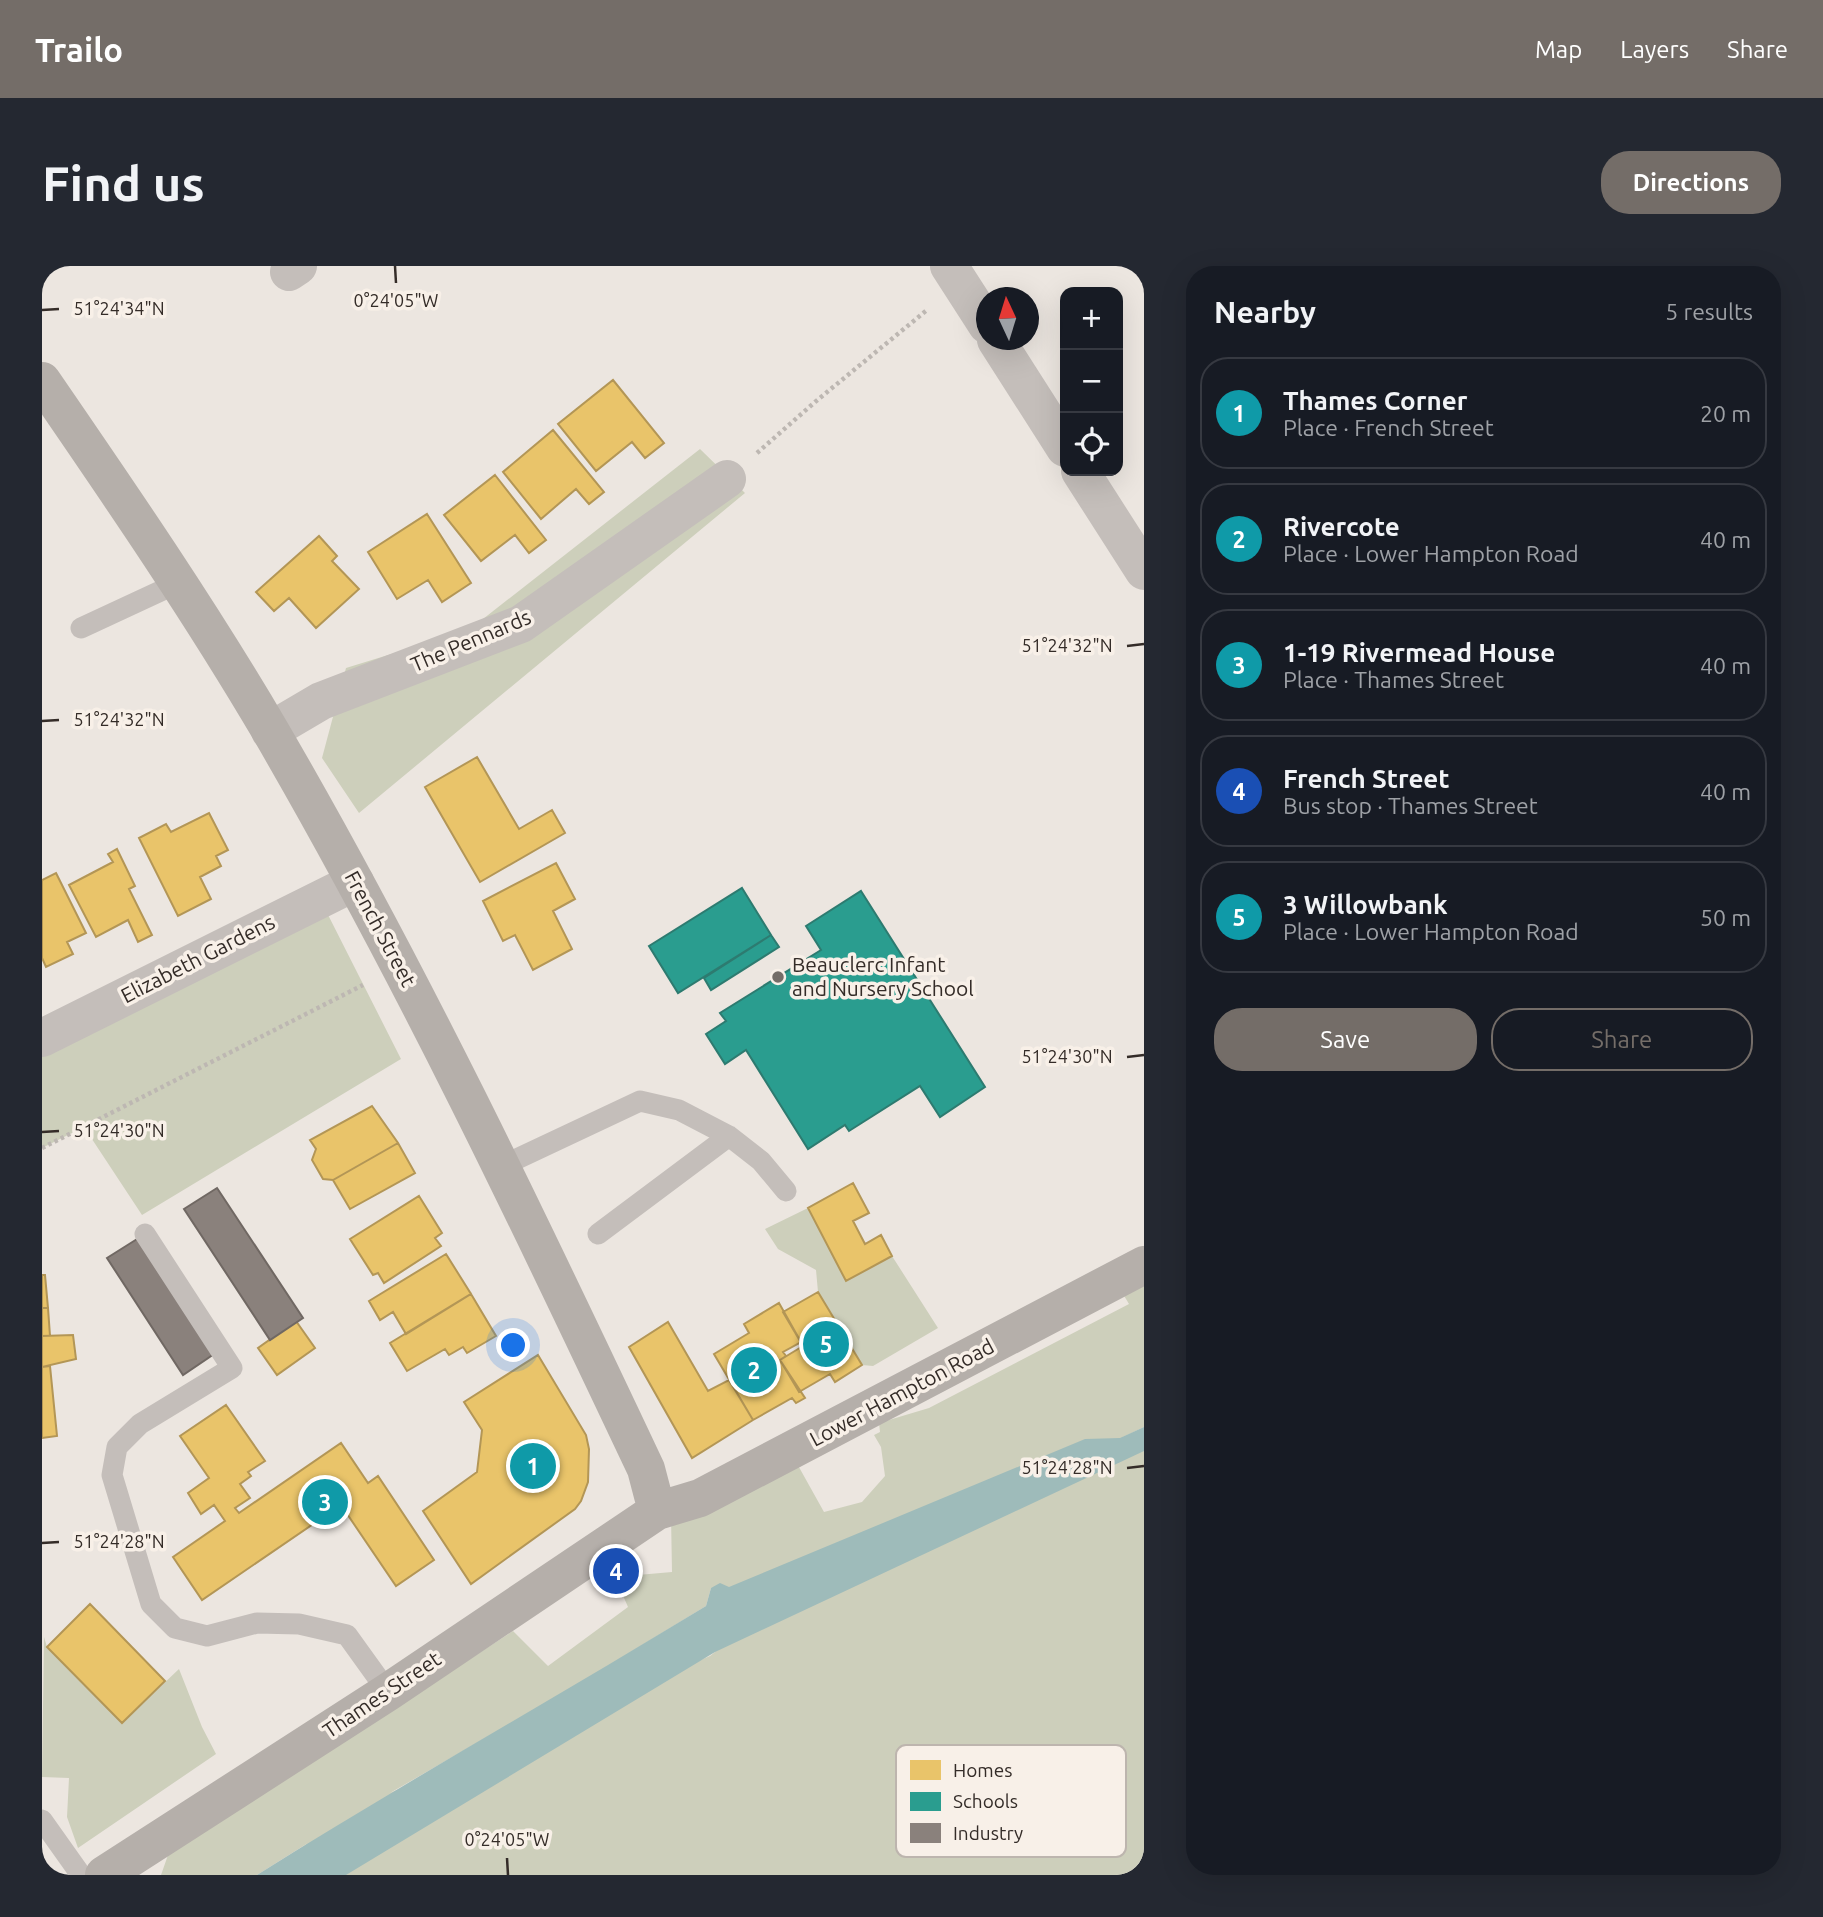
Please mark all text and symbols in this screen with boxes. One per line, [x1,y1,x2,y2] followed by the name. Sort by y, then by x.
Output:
[35,31,123,68] text: Trailo
[1535,36,1582,63] text: Map
[1620,36,1689,63] text: Layers
[1727,36,1788,63] text: Share
[1601,151,1781,214] button: Directions
[42,155,205,210] text: Find us
[976,287,1039,350] north arrow
[1060,287,1123,476] map controls
[1060,287,1123,350] button: +
[354,290,439,310] text: 0°24'05"W
[1214,295,1316,329] text: Nearby
[73,298,165,318] text: 51°24'34"N
[1665,299,1753,324] text: 5 results
[1060,350,1123,413] button: −
[1283,386,1467,415] text: Thames Corner
[1233,401,1245,426] text: 1
[1700,401,1751,426] text: 20 m
[1060,413,1123,476] button: locate
[1283,415,1494,440] text: Place · French Street
[1283,512,1400,541] text: Rivercote
[1233,527,1245,552] text: 2
[1700,527,1751,552] text: 40 m
[1283,541,1579,566] text: Place · Lower Hampton Road
[407,604,534,676] street label: The Pennards
[1021,635,1113,655] text: 51°24'32"N
[1283,638,1555,667] text: 1-19 Rivermead House
[1233,653,1245,678] text: 3
[1700,653,1751,678] text: 40 m
[1283,667,1504,692] text: Place · Thames Street
[73,709,165,729] text: 51°24'32"N
[1283,764,1450,793] text: French Street
[1233,779,1245,804] text: 4
[1700,779,1751,804] text: 40 m
[1283,793,1538,818] text: Bus stop · Thames Street
[340,867,421,990] street label: French Street
[1283,890,1448,919] text: 3 Willowbank
[1233,905,1245,930] text: 5
[1700,905,1751,930] text: 50 m
[117,909,278,1007] street label: Elizabeth Gardens
[1283,919,1579,944] text: Place · Lower Hampton Road
[792,952,974,1000] place label: Beauclerc Infant and Nursery School
[770,969,786,985] marker: Beauclerc Infant and Nursery School
[1214,1008,1477,1071] button: Save
[1491,1008,1753,1071] button: Share
[1021,1046,1113,1066] text: 51°24'30"N
[73,1120,165,1140] text: 51°24'30"N
[803,1318,849,1370] pin: 5
[496,1328,530,1362] your location
[805,1333,998,1451] street label: Lower Hampton Road
[731,1344,777,1396] pin: 2
[510,1440,556,1492] pin: 1
[1021,1457,1113,1477] text: 51°24'28"N
[302,1476,348,1528] pin: 3
[73,1531,165,1551] text: 51°24'28"N
[593,1545,639,1597] pin: 4
[318,1646,445,1742] street label: Thames Street
[896,1745,1126,1857] legend
[953,1759,1013,1781] text: Homes
[953,1790,1018,1812] text: Schools
[953,1822,1023,1844] text: Industry
[465,1829,550,1849] text: 0°24'05"W

